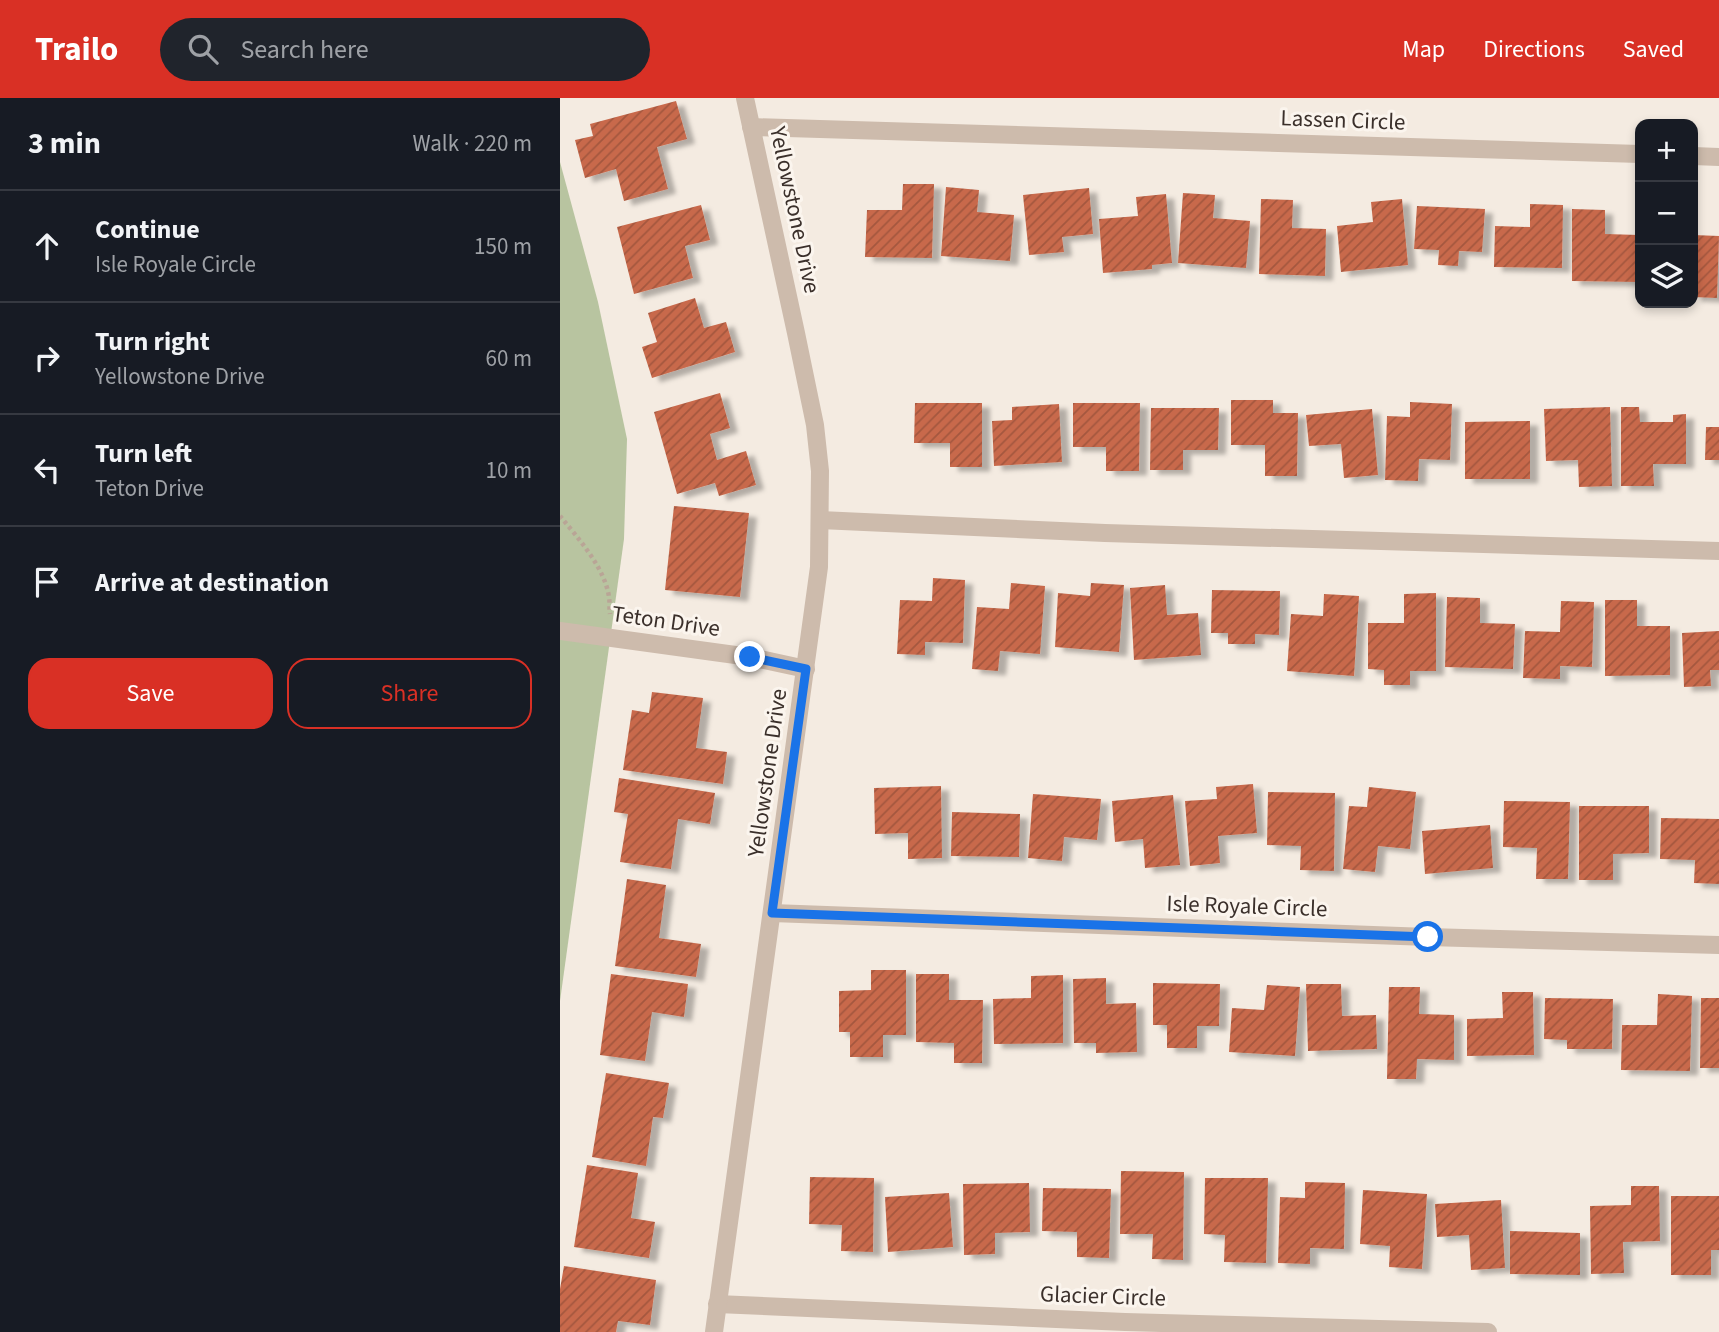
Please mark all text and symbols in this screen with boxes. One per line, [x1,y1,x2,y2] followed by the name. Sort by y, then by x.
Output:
[160,18,650,81] search box
[35,26,118,73] text: Trailo
[184,30,222,68] icon: search
[240,31,369,68] text: Search here
[1402,32,1445,67] text: Map
[1483,32,1585,67] text: Directions
[1623,32,1684,67] text: Saved
[1280,101,1406,139] street label: Lassen Circle
[1635,119,1698,308] map controls
[1635,119,1698,182] button: +
[28,122,101,165] text: 3 min
[761,123,829,296] street label: Yellowstone Drive
[413,127,532,160] text: Walk · 220 m
[1635,182,1698,245] button: −
[95,211,200,248] text: Continue
[28,227,66,265] icon: ahead
[474,230,532,263] text: 150 m
[1635,245,1698,308] button: layers
[95,248,256,281] text: Isle Royale Circle
[95,323,210,360] text: Turn right
[28,339,66,377] icon: right
[485,342,532,375] text: 60 m
[95,360,265,393] text: Yellowstone Drive
[95,435,192,472] text: Turn left
[28,451,66,489] icon: left
[485,454,532,487] text: 10 m
[95,472,204,505] text: Teton Drive
[28,563,66,601] icon: arrive
[95,564,329,601] text: Arrive at destination
[610,597,722,645] street label: Teton Drive
[734,641,765,672] route end
[28,658,273,729] button: Save
[287,658,532,729] button: Share
[739,687,795,860] street label: Yellowstone Drive
[1166,887,1328,925] street label: Isle Royale Circle
[1412,921,1443,952] route start
[1039,1277,1167,1315] street label: Glacier Circle

